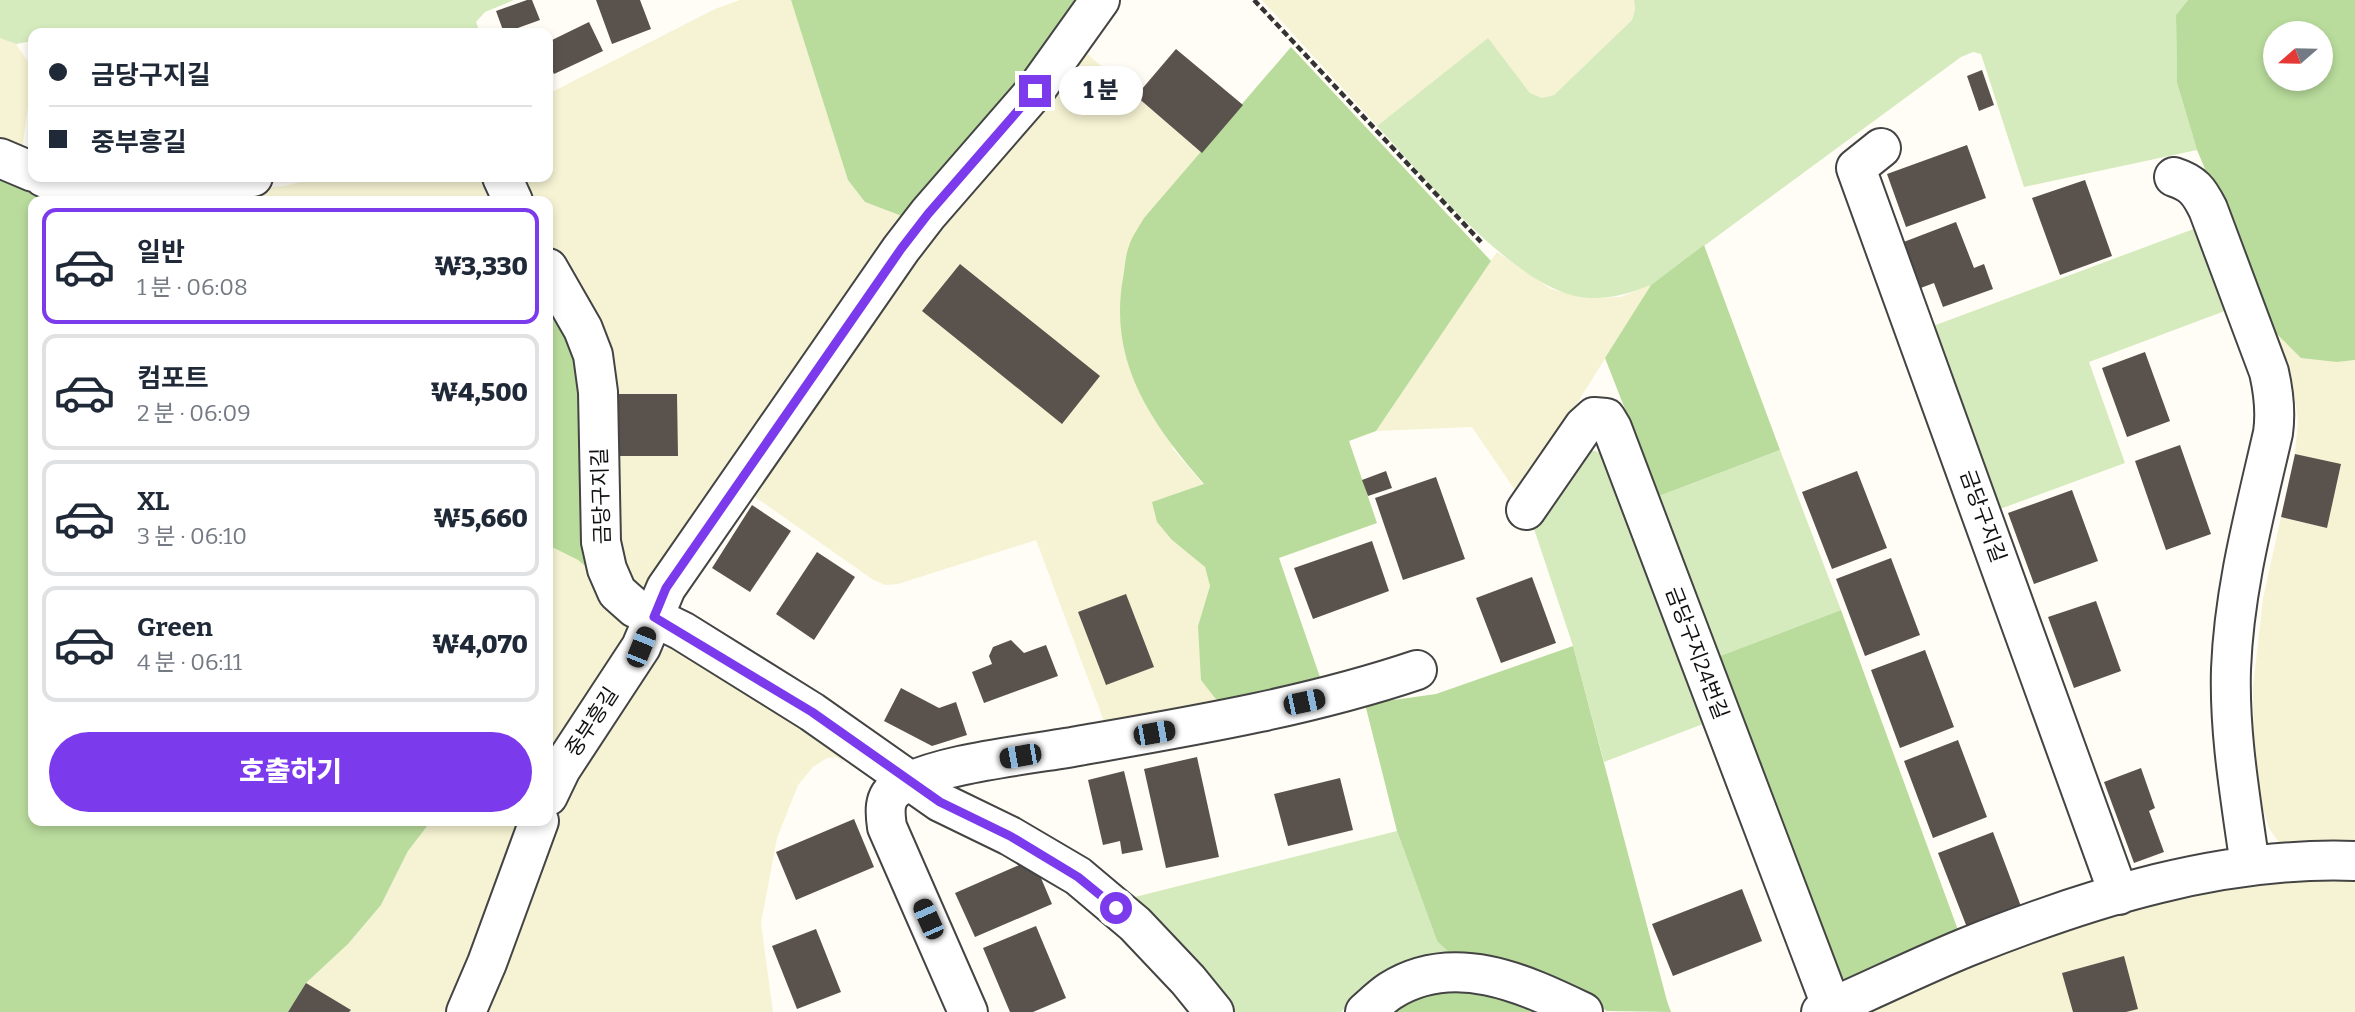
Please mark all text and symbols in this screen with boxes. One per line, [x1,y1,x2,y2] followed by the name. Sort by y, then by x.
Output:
[2263,21,2333,91] north arrow
[2263,21,2333,91] map controls
[91,60,211,91] text: 금당구지길
[1060,66,1144,116] callout: 1 분
[1019,75,1051,107] route end
[1083,76,1119,104] text: 1 분
[91,127,187,158] text: 중부흥길
[53,235,116,298] icon: car
[137,237,185,268] text: 일반
[434,251,528,282] text: ₩3,330
[137,273,248,301] text: 1 분 · 06:08
[53,361,116,424] icon: car
[137,363,209,394] text: 컴포트
[431,377,528,408] text: ₩4,500
[137,399,251,427] text: 2 분 · 06:09
[586,447,616,545] street label: 금당구지길
[1954,466,2012,566] street label: 금당구지길
[137,486,169,517] text: XL
[53,487,116,550] icon: car
[433,503,528,534] text: ₩5,660
[137,522,247,550] text: 3 분 · 06:10
[1660,583,1734,723] street label: 금당구지24번길
[137,612,213,643] text: Green
[53,613,116,676] icon: car
[624,624,659,670] car
[432,629,528,660] text: ₩4,070
[137,648,242,676] text: 4 분 · 06:11
[560,683,624,761] street label: 중부흥길
[1282,687,1327,717] car
[1132,719,1177,747] car
[49,732,532,812] button: 호출하기
[998,742,1043,770] car
[1100,892,1132,924] route start
[910,896,947,942] car

